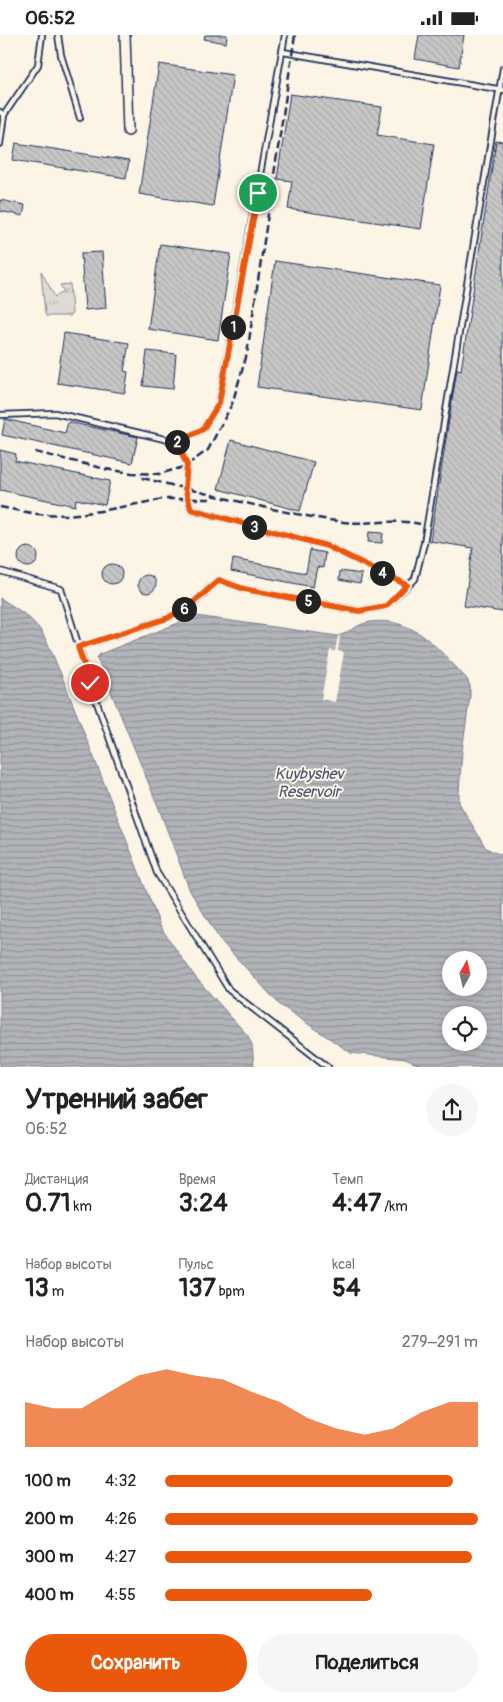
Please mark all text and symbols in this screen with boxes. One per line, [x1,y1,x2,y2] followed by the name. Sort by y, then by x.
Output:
[25,6,75,30] text: 06:52
[237,172,279,214] pin
[244,179,272,207] icon: arrive
[220,315,246,339] pin: 1
[231,319,236,336] text: 1
[164,429,190,455] pin: 2
[174,434,181,451] text: 2
[242,515,266,539] pin: 3
[251,519,258,536] text: 3
[370,561,394,585] pin: 4
[378,565,387,582] text: 4
[296,589,320,613] pin: 5
[305,593,312,610] text: 5
[172,597,196,621] pin: 6
[180,601,189,618] text: 6
[69,662,111,704] pin
[76,669,104,697] icon: check
[275,764,345,802] water label: Kuybyshev Reservoir
[442,951,488,996] north arrow
[442,951,487,1051] map controls
[442,1006,487,1051] button: locate
[25,1082,208,1117] text: Утренний забег
[426,1084,478,1136] button: share
[25,1119,67,1139] text: 06:52
[25,1171,89,1188] text: Дистанция
[179,1171,216,1188] text: Время
[332,1171,363,1188] text: Темп
[25,1188,71,1219] text: 0.71
[179,1188,228,1219] text: 3:24
[332,1188,381,1219] text: 4:47
[71,1198,92,1215] text: km
[381,1198,408,1215] text: /km
[25,1256,112,1273] text: Набор высоты
[179,1256,214,1273] text: Пульс
[332,1256,355,1273] text: kcal
[25,1273,49,1304] text: 13
[179,1273,216,1304] text: 137
[332,1273,360,1304] text: 54
[49,1283,64,1300] text: m
[216,1283,245,1300] text: bpm
[25,1332,124,1352] text: Набор высоты
[402,1332,478,1352] text: 279–291 m
[25,1471,71,1491] text: 100 m
[105,1471,136,1491] text: 4:32
[25,1509,73,1529] text: 200 m
[105,1509,137,1529] text: 4:26
[25,1547,73,1567] text: 300 m
[105,1547,136,1567] text: 4:27
[25,1585,74,1605] text: 400 m
[105,1585,136,1605] text: 4:55
[25,1634,247,1692] button: Сохранить
[257,1634,478,1692] button: Поделиться

